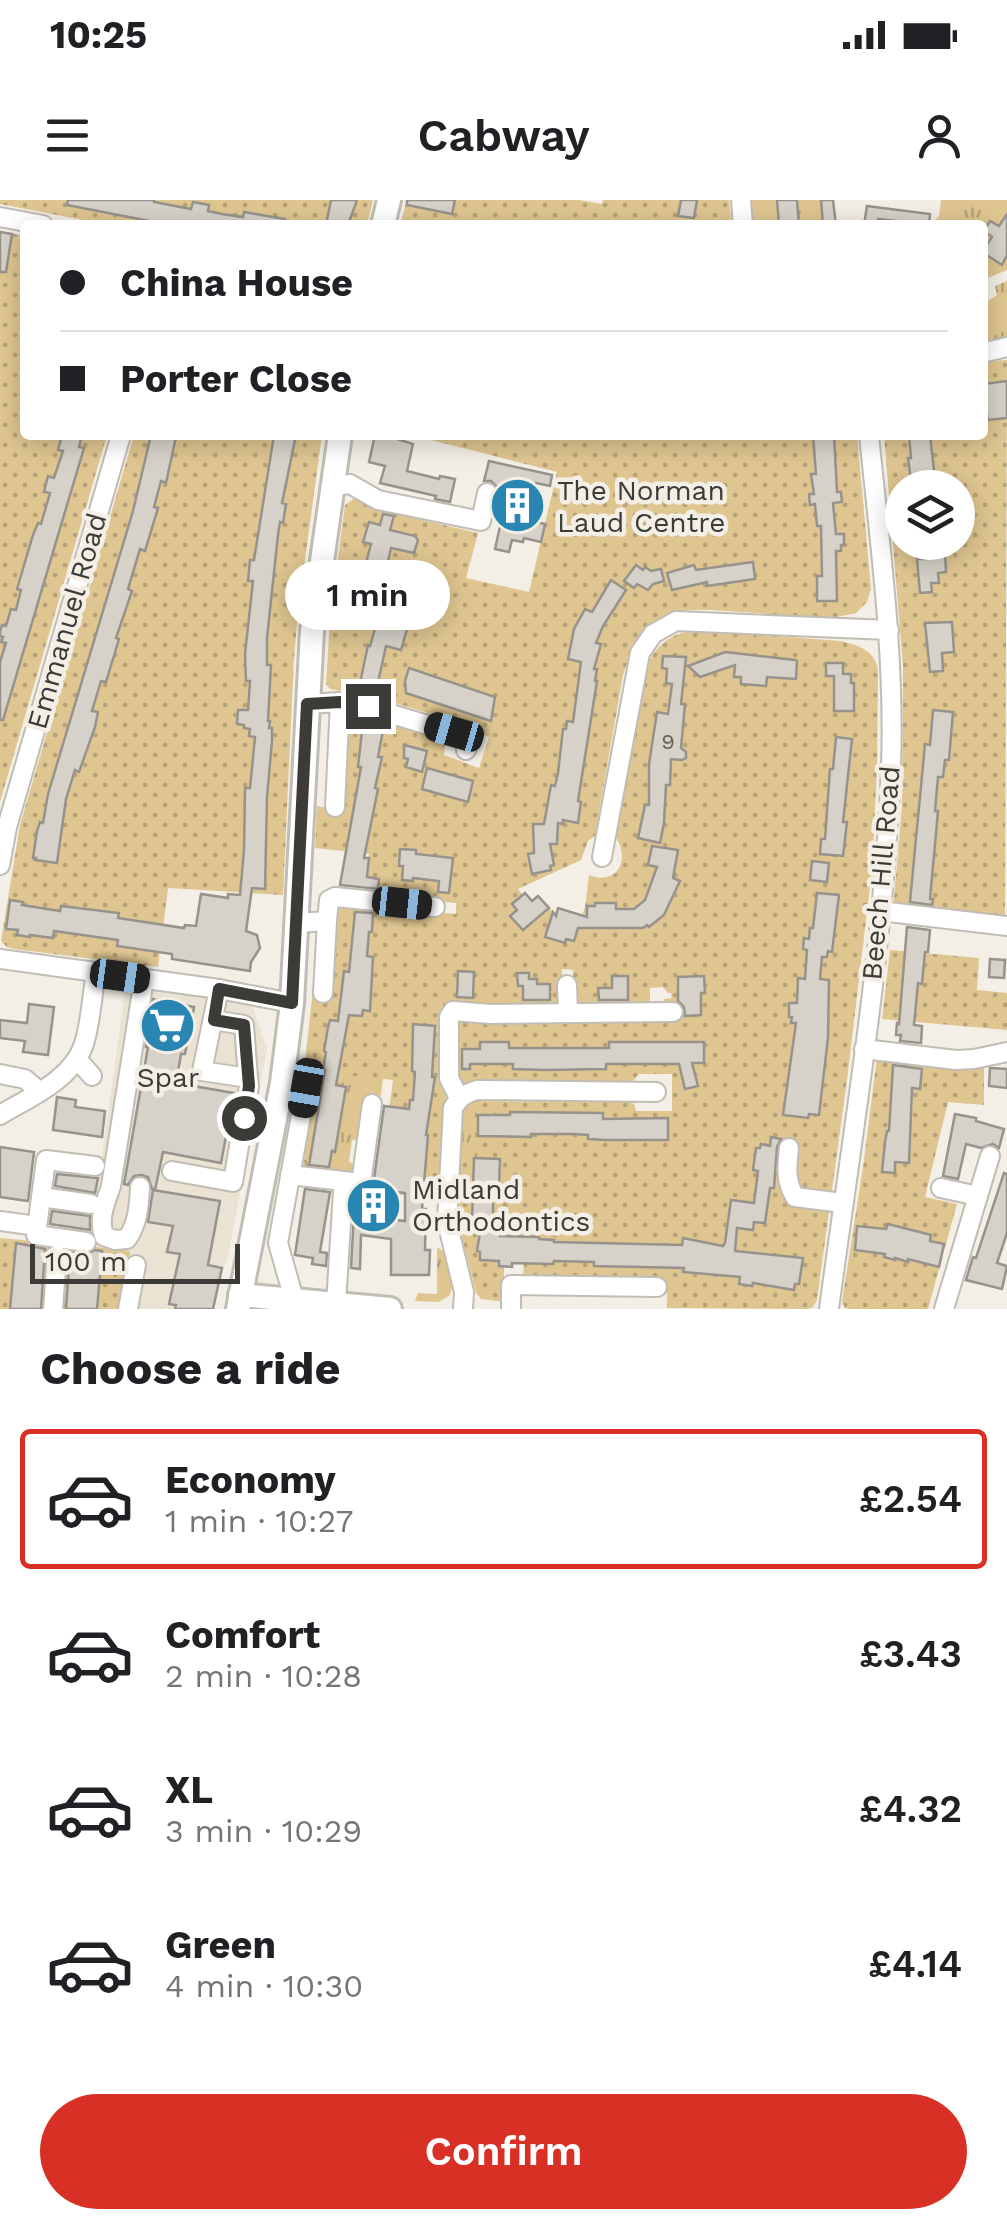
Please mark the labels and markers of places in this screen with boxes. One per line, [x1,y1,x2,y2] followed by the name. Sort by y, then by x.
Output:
[557,474,725,539] place label: The Norman Laud Centre
[488,476,548,536] building icon: The Norman Laud Centre
[138,996,198,1056] supermarket icon: Spar
[137,1061,199,1094] place label: Spar
[412,1173,590,1238] place label: Midland Orthodontics
[343,1175,403,1235] building icon: Midland Orthodontics

